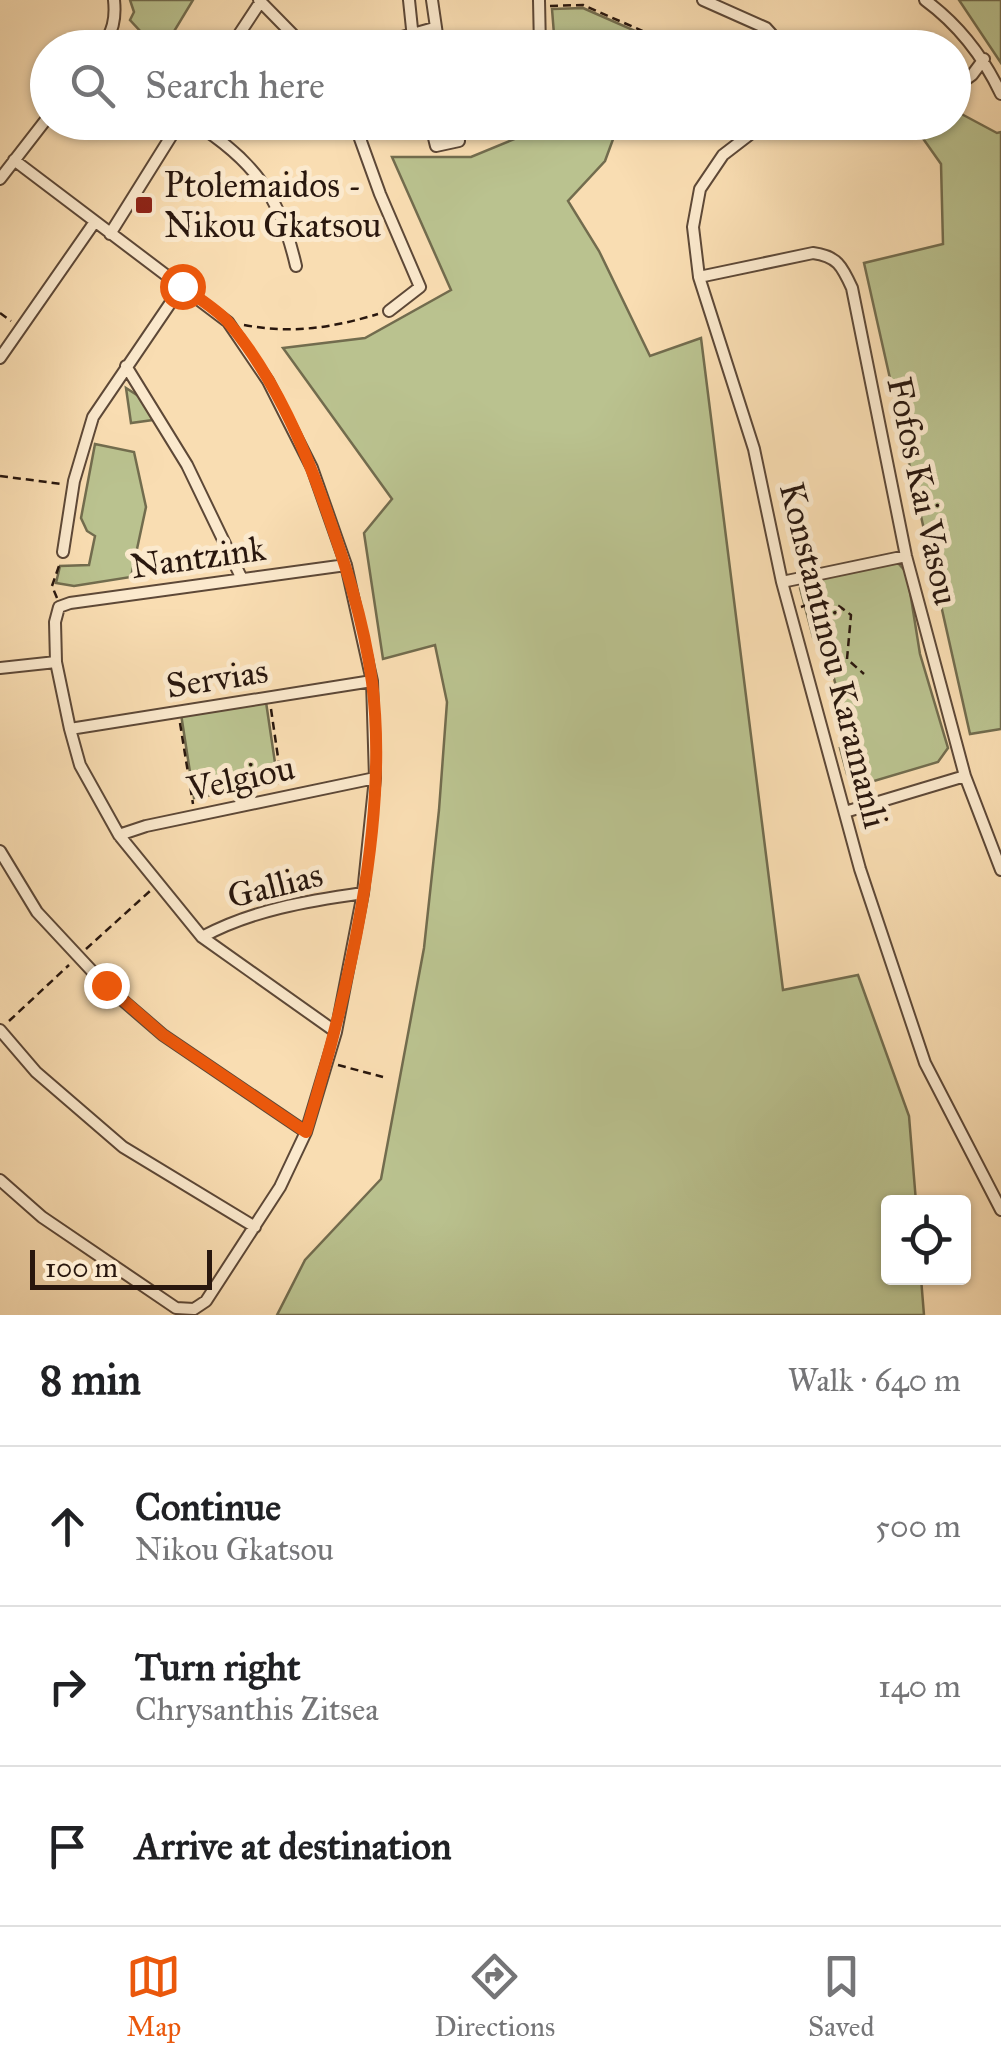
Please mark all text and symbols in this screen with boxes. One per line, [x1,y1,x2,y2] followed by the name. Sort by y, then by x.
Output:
[30,30,971,140] search box
[65,58,120,113] icon: search
[145,62,325,108] text: Search here
[164,164,381,247] place label: Ptolemaidos - Nikou Gkatsou
[133,194,155,216] marker: Ptolemaidos - Nikou Gkatsou
[160,264,206,310] route start
[877,373,968,609] street label: Fofos Kai Vasou
[770,478,897,833] street label: Konstantinou Karamanli
[128,527,269,588] street label: Nantzink
[163,649,271,708] street label: Servias
[183,746,299,811] street label: Velgiou
[223,853,327,918] street label: Gallias
[84,963,130,1009] route end
[881,1195,971,1285] map controls
[881,1195,971,1285] button: locate
[30,1245,212,1290] scale bar
[45,1250,118,1285] text: 100 m
[40,1354,141,1406] text: 8 min
[788,1361,961,1400] text: Walk · 640 m
[135,1484,281,1530] text: Continue
[40,1499,95,1554] icon: ahead
[875,1507,961,1546] text: 500 m
[135,1530,334,1569] text: Nikou Gkatsou
[135,1644,301,1690] text: Turn right
[40,1659,95,1714] icon: right
[878,1667,961,1706] text: 140 m
[135,1690,379,1729] text: Chrysanthis Zitsea
[40,1819,95,1874] icon: arrive
[135,1823,452,1869] text: Arrive at destination
[126,1949,181,2044] tab: Map
[434,1949,555,2044] tab: Directions
[808,1949,875,2044] tab: Saved

